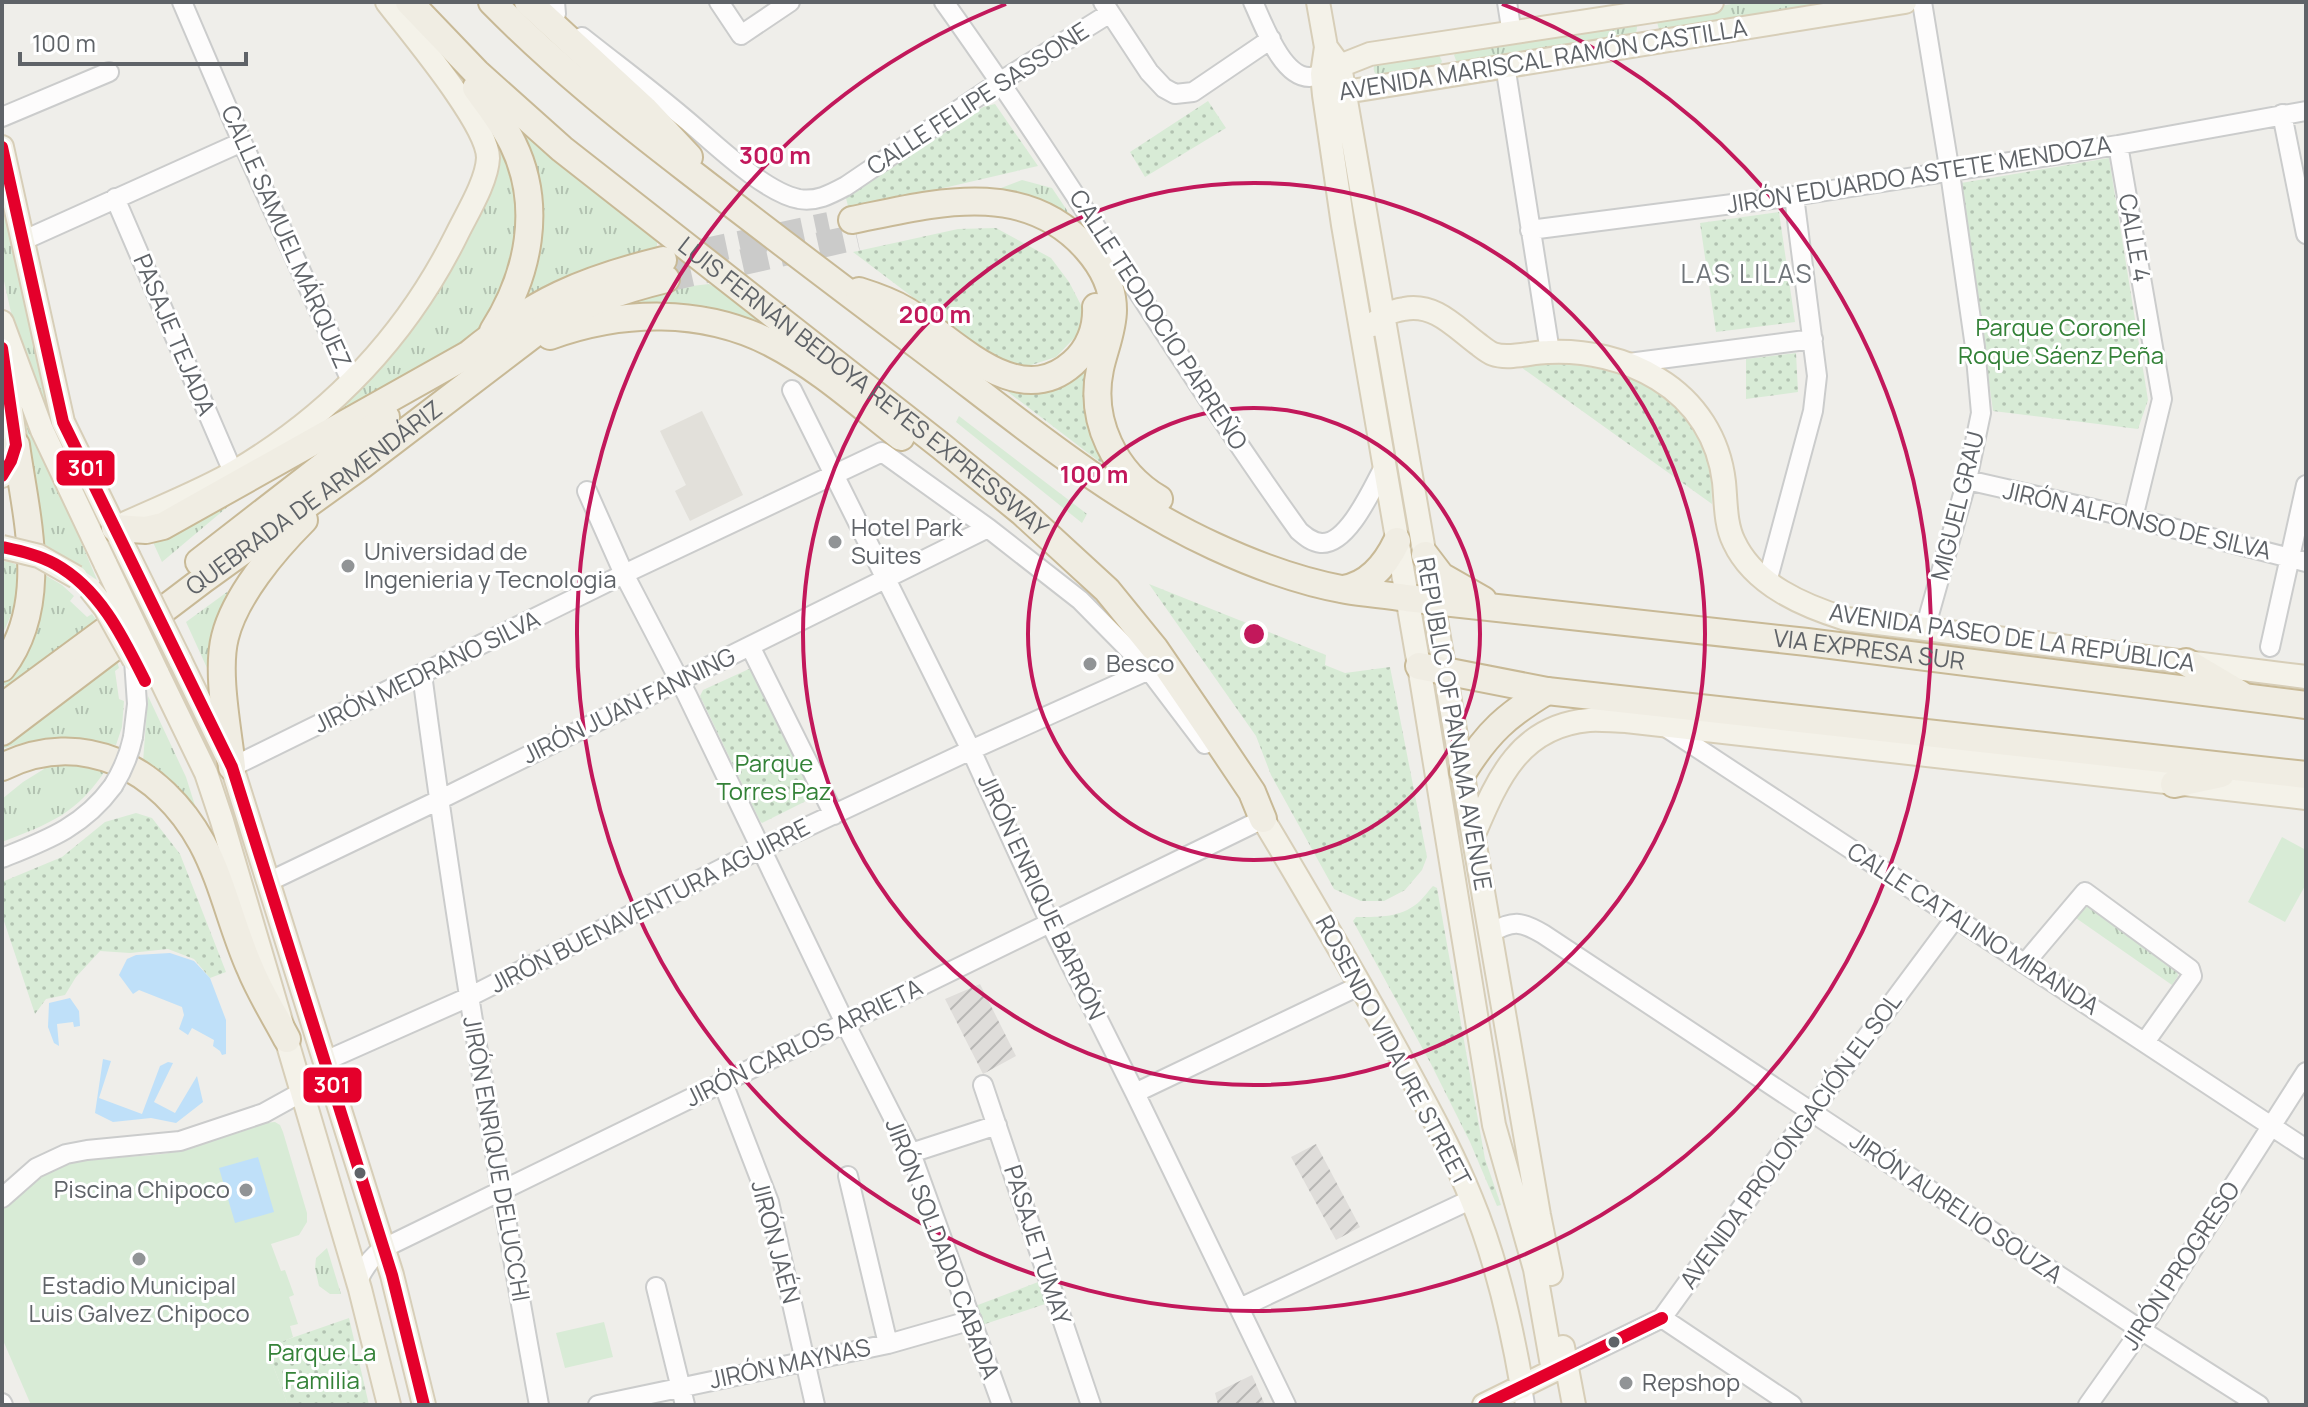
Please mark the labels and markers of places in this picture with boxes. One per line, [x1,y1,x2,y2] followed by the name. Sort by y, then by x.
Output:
[851,510,964,571] place label: Hotel Park Suites
[826,533,844,551] marker: Hotel Park Suites
[364,534,617,595] place label: Universidad de Ingenieria y Tecnologia
[339,557,357,575] marker: Universidad de Ingenieria y Tecnologia
[1240,620,1268,648] centre of rings
[1106,646,1174,679] place label: Besco
[1081,655,1099,673] marker: Besco
[352,1165,368,1181] unlabelled marker
[54,1172,230,1205] place label: Piscina Chipoco
[237,1181,255,1199] marker: Piscina Chipoco
[130,1250,148,1268] marker: Estadio Municipal Luis Galvez Chipoco
[28,1268,250,1329] place label: Estadio Municipal Luis Galvez Chipoco
[1606,1334,1622,1350] unlabelled marker
[1642,1365,1740,1398] place label: Repshop
[1617,1374,1635,1392] marker: Repshop

